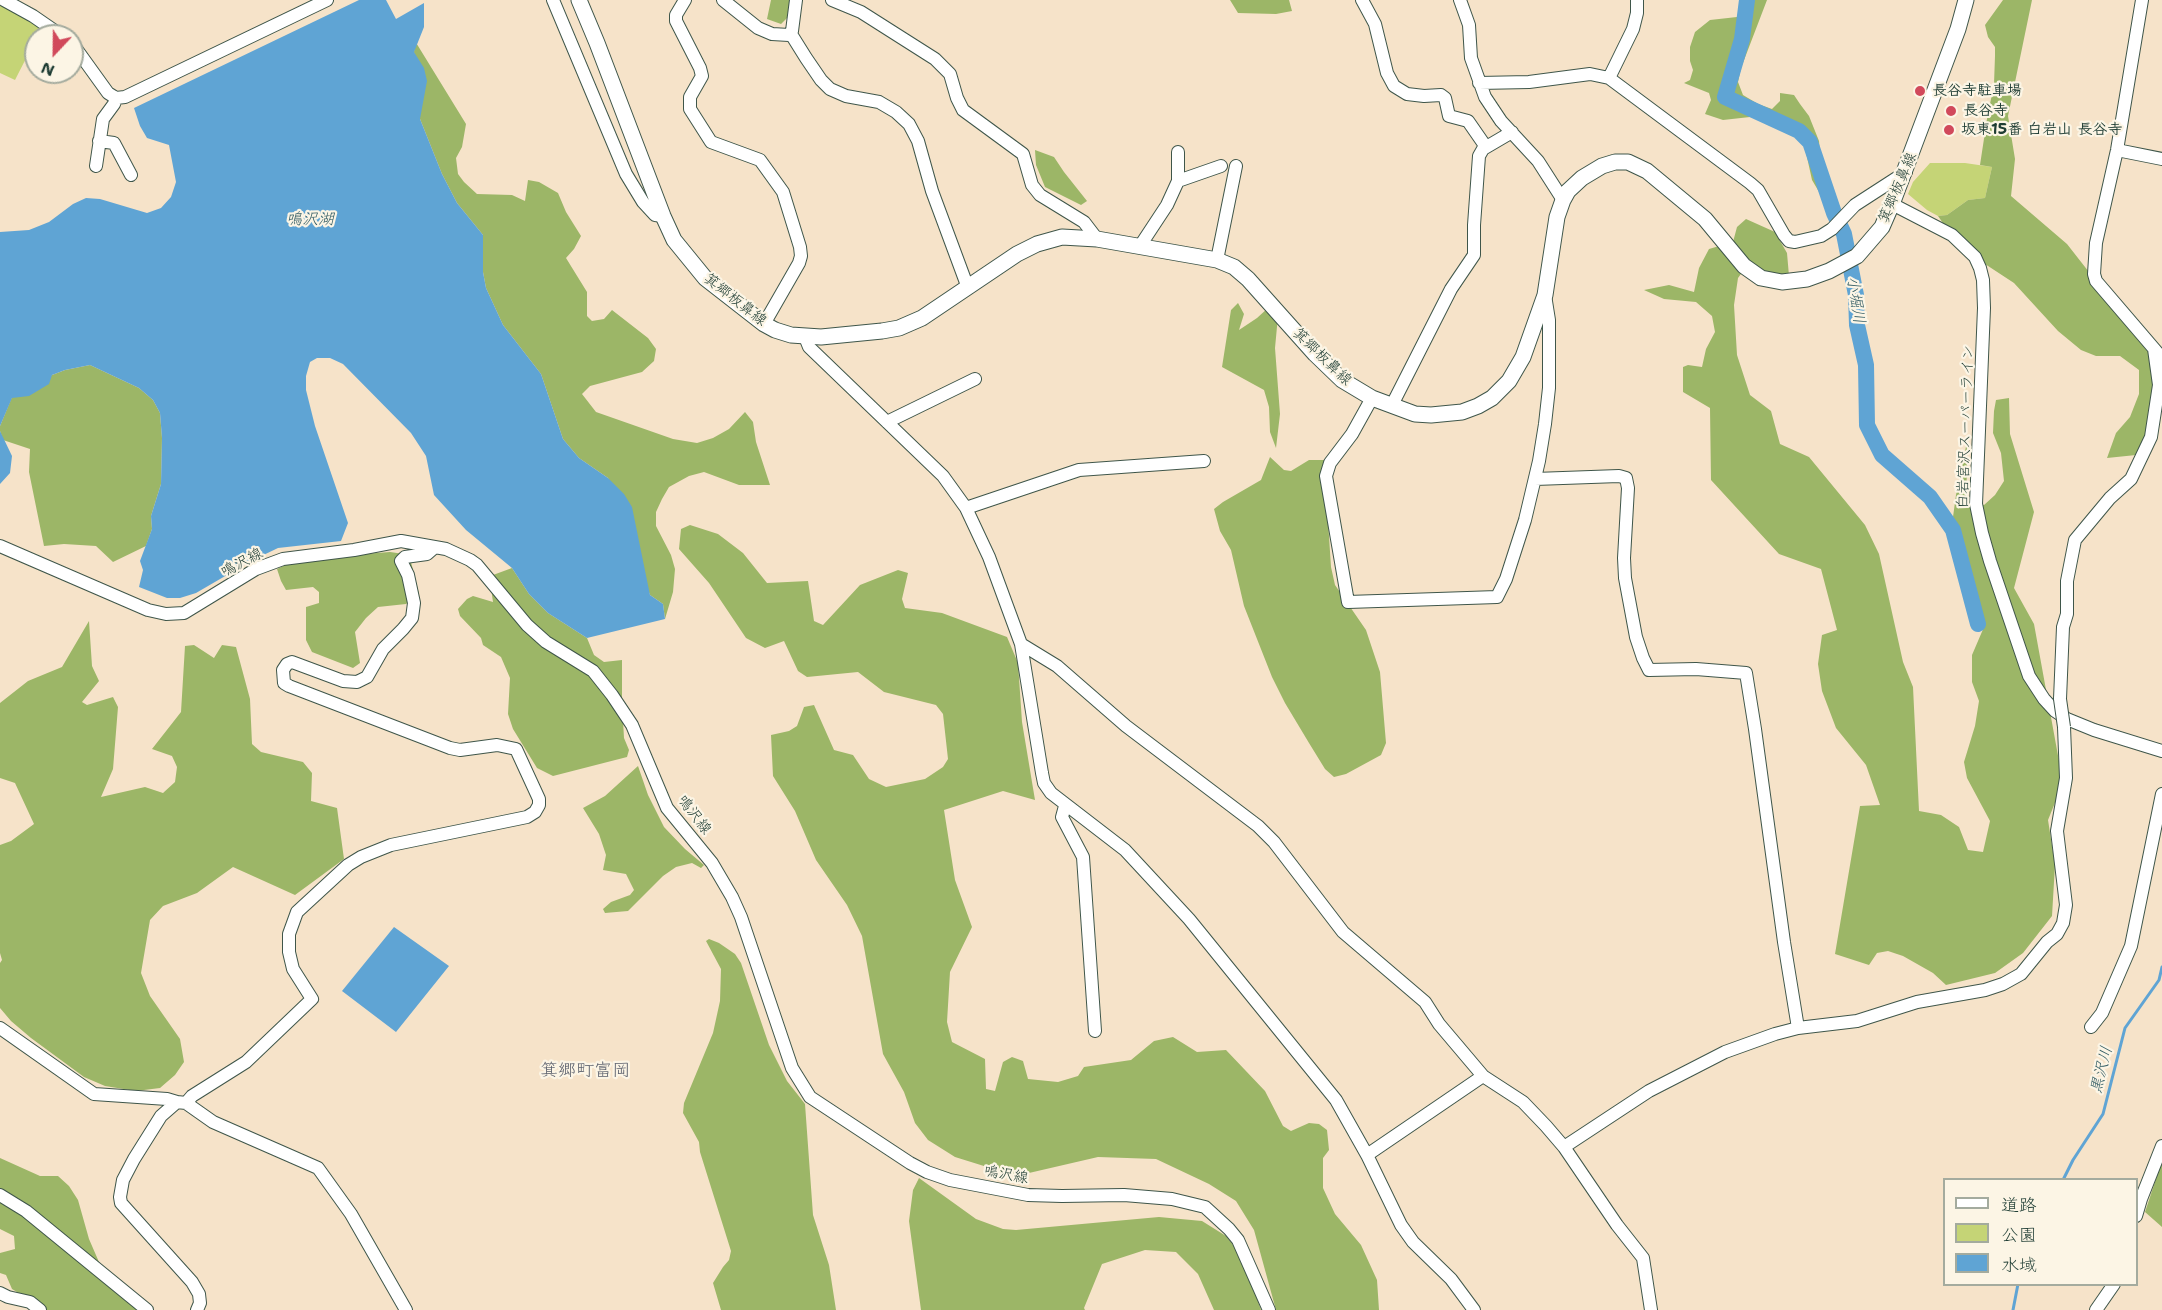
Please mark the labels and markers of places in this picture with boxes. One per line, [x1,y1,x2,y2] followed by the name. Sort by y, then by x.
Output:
[1932,82,2022,100] place label: 長谷寺駐車場
[1913,84,1927,98] marker: 長谷寺駐車場
[1963,102,2008,120] place label: 長谷寺
[1944,104,1958,118] marker: 長谷寺
[1961,121,2122,139] place label: 坂東15番 白岩山 長谷寺
[1942,123,1956,137] marker: 坂東15番 白岩山 長谷寺

